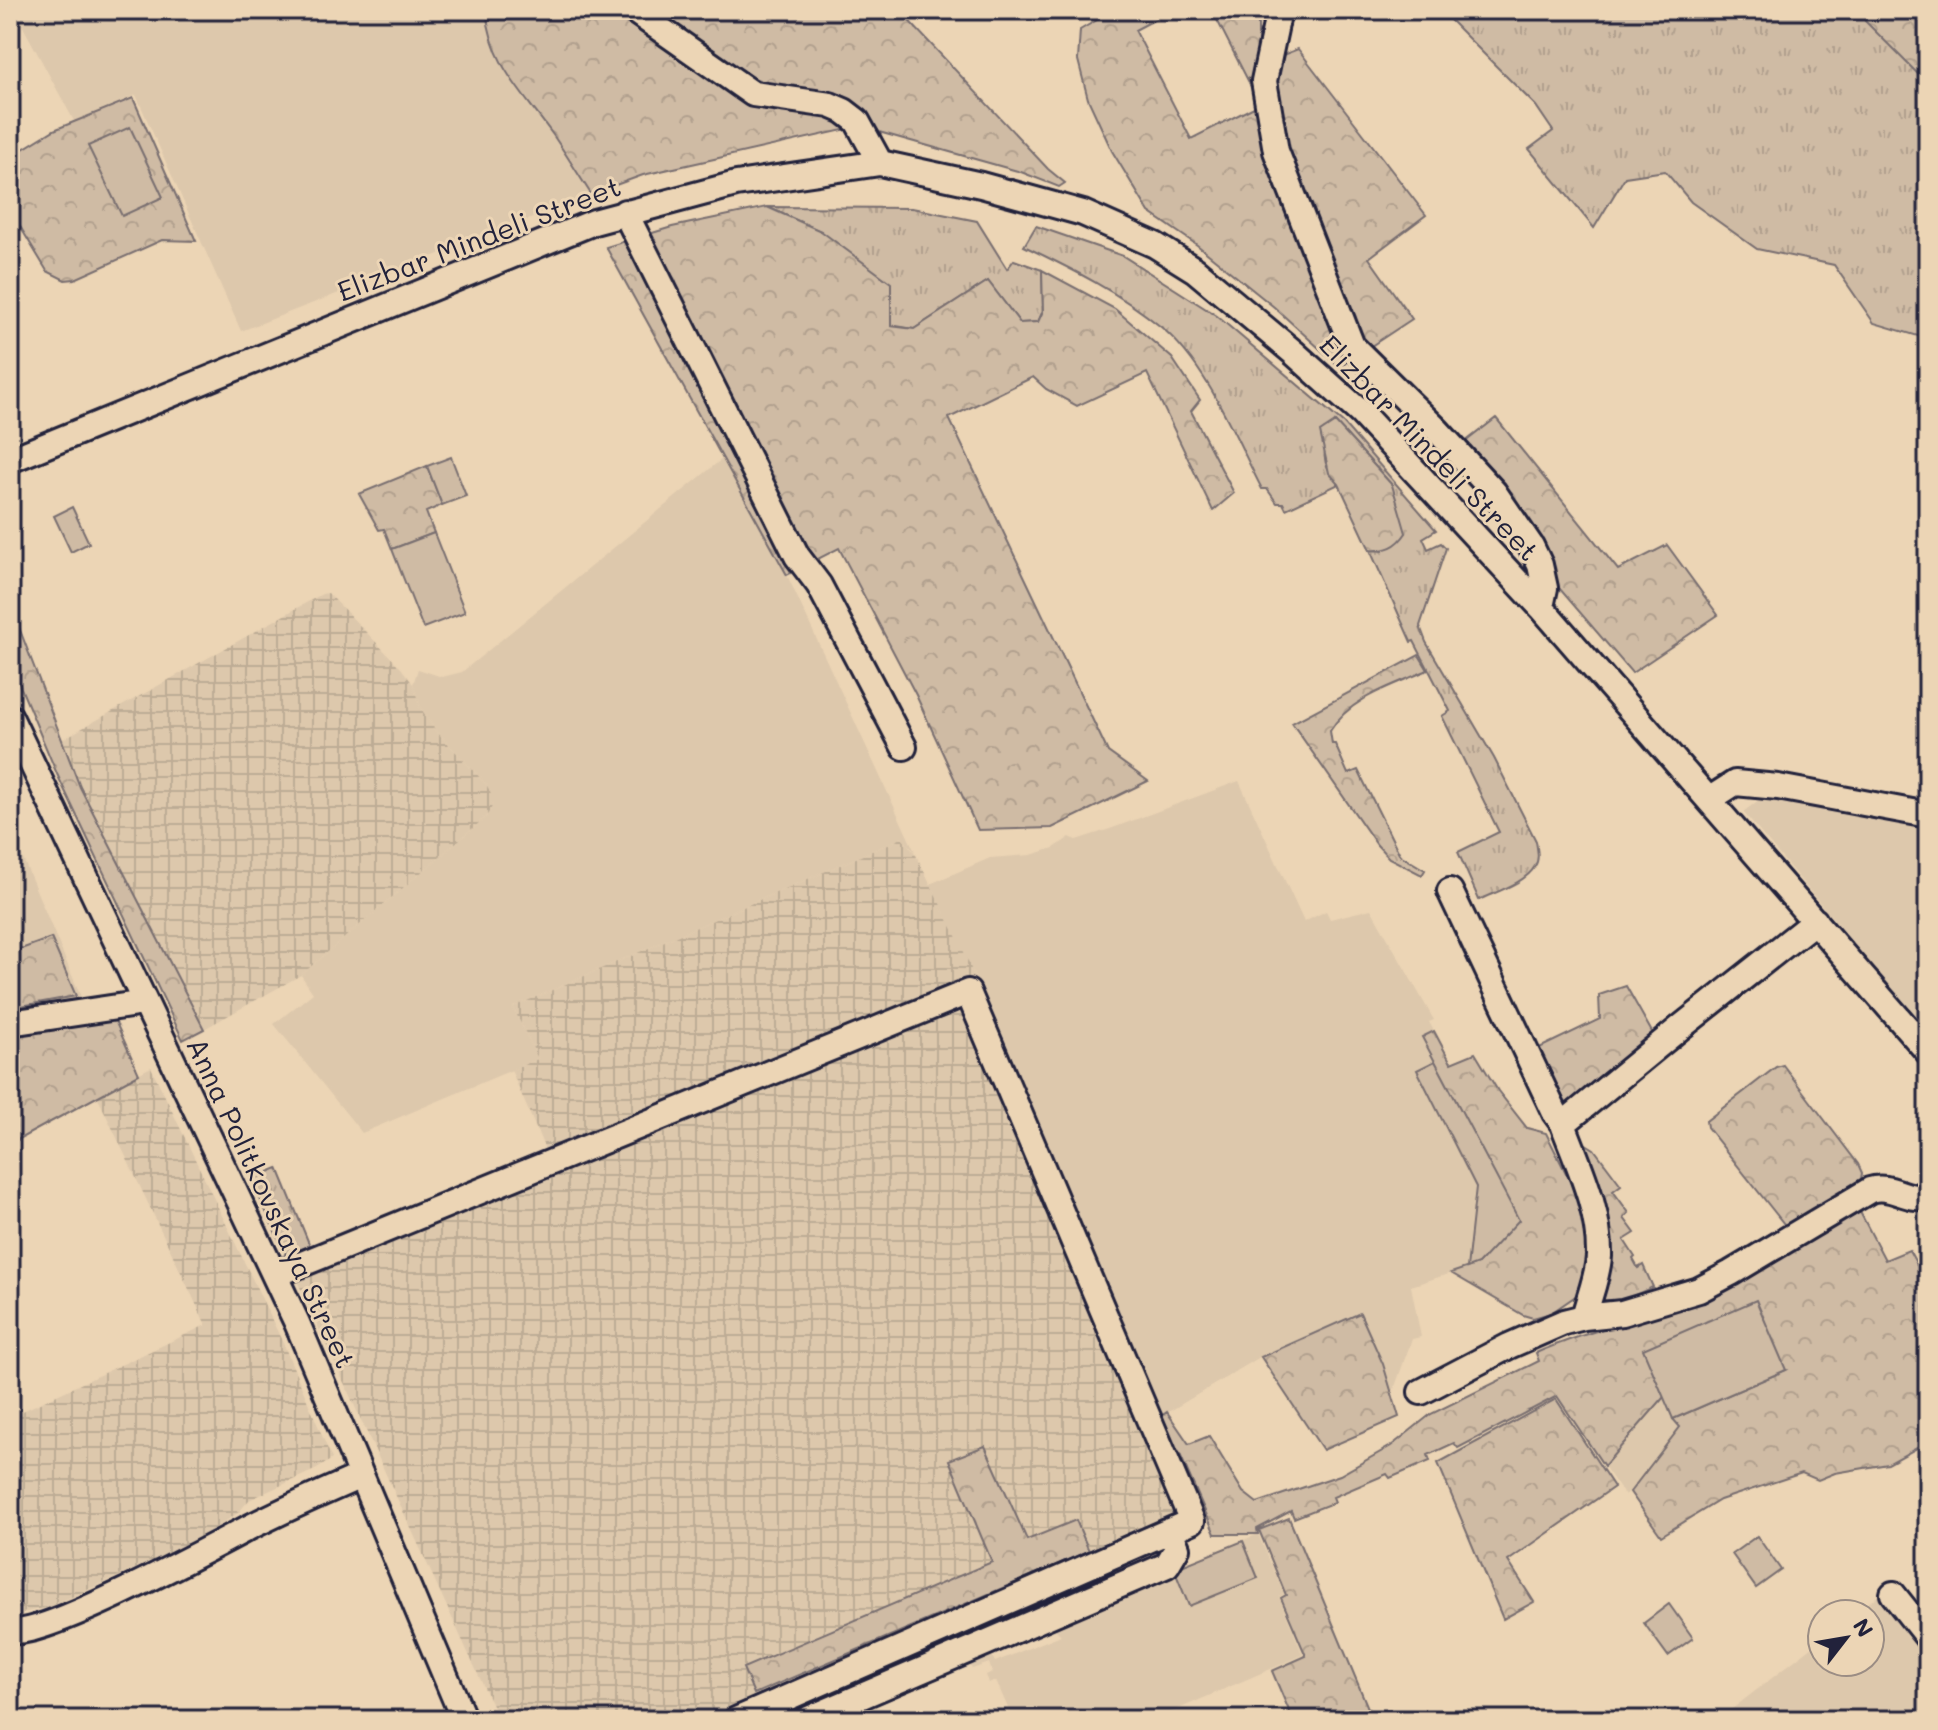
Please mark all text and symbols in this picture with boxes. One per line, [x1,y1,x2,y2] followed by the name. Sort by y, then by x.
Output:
[332,167,625,309] street label: Elizbar Mindeli Street
[1312,327,1547,568] street label: Elizbar Mindeli Street
[179,1031,364,1374] street label: Anna Politkovskaya Street
[1806,1598,1886,1678] north arrow
[1847,1613,1880,1642] text: N

